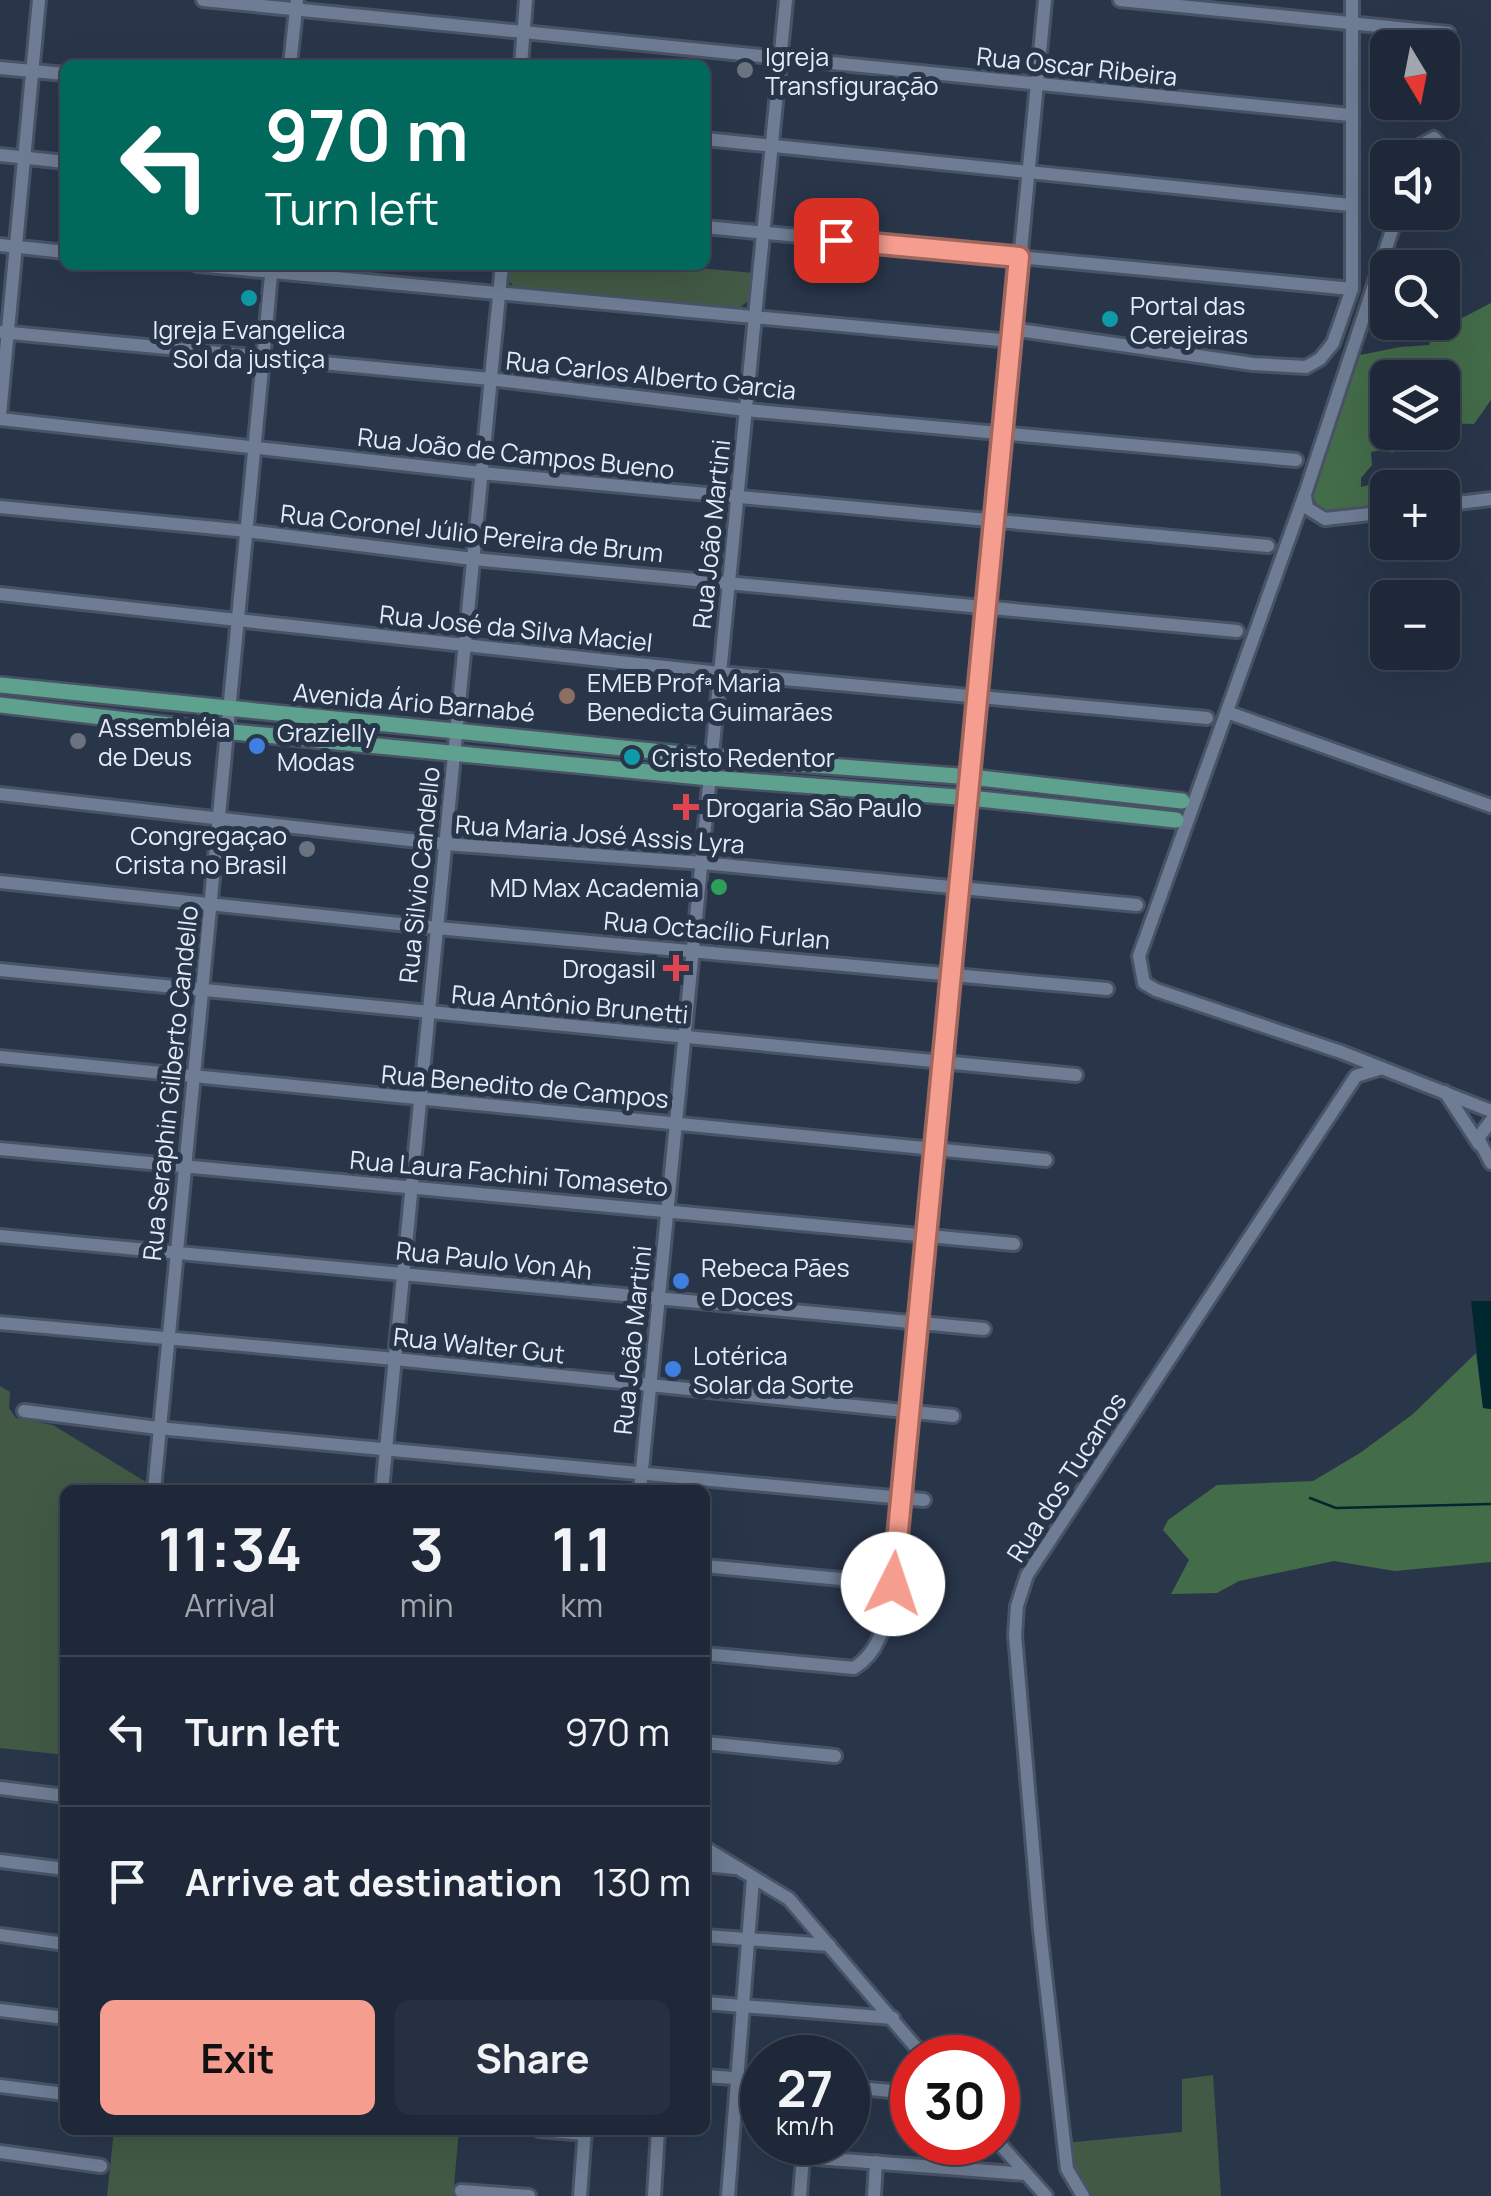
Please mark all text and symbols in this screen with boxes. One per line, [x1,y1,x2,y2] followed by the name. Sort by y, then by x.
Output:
[1370,30,1460,120] north arrow
[1370,30,1460,670] map controls
[975,38,1179,94] street label: Rua Oscar Ribeira
[765,39,939,103] place label: Igreja Transfiguração
[734,59,756,81] marker: Igreja Transfiguração
[265,86,469,182] text: 970 m
[100,100,230,230] icon: left
[1370,140,1460,230] button: sound
[265,177,439,239] text: Turn left
[794,198,879,283] pin
[809,213,864,268] icon: arrive
[1370,250,1460,340] button: search
[238,287,260,309] marker: Igreja Evangelica Sol da justiça
[1130,288,1248,352] place label: Portal das Cerejeiras
[1099,308,1121,330] marker: Portal das Cerejeiras
[153,312,345,376] place label: Igreja Evangelica Sol da justiça
[504,342,798,408] street label: Rua Carlos Alberto Garcia
[1370,360,1460,450] button: layers
[356,419,676,487] street label: Rua João de Campos Bueno
[684,438,738,630] street label: Rua João Martini
[1370,470,1460,560] button: +
[279,495,665,571] street label: Rua Coronel Júlio Pereira de Brum
[1370,580,1460,670] button: −
[378,596,654,660] street label: Rua José da Silva Maciel
[587,665,833,729] place label: EMEB Profª Maria Benedicta Guimarães
[292,674,536,730] street label: Avenida Ário Barnabé
[556,685,578,707] marker: EMEB Profª Maria Benedicta Guimarães
[98,710,231,774] place label: Assembléia de Deus
[277,715,376,779] place label: Grazielly Modas
[67,730,89,752] marker: Assembléia de Deus
[246,735,268,757] marker: Grazielly Modas
[652,740,835,775] place label: Cristo Redentor
[621,746,643,768] marker: Cristo Redentor
[390,765,448,985] street label: Rua Silvio Candello
[706,790,922,825] place label: Drogaria São Paulo
[675,796,697,818] marker: Drogaria São Paulo
[454,806,746,862] street label: Rua Maria José Assis Lyra
[115,818,287,882] place label: Congregaçao Crista no Brasil
[296,838,318,860] marker: Congregaçao Crista no Brasil
[490,870,699,905] place label: MD Max Academia
[708,876,730,898] marker: MD Max Academia
[602,903,832,957] street label: Rua Octacílio Furlan
[134,904,206,1262] street label: Rua Seraphin Gilberto Candello
[562,951,656,986] place label: Drogasil
[665,957,687,979] marker: Drogasil
[450,976,690,1032] street label: Rua Antônio Brunetti
[380,1056,670,1116] street label: Rua Benedito de Campos
[348,1142,670,1204] street label: Rua Laura Fachini Tomaseto
[394,1232,594,1288] street label: Rua Paulo Von Ah
[605,1244,659,1436] street label: Rua João Martini
[701,1250,850,1314] place label: Rebeca Pães e Doces
[670,1270,692,1292] marker: Rebeca Pães e Doces
[392,1319,566,1371] street label: Rua Walter Gut
[693,1338,854,1402] place label: Lotérica Solar da Sorte
[662,1358,684,1380] marker: Lotérica Solar da Sorte
[998,1385,1134,1569] street label: Rua dos Tucanos
[158,1507,302,1589] text: 11:34
[409,1507,444,1589] text: 3
[551,1507,612,1589] text: 1.1
[841,1532,945,1636] position arrow
[184,1583,276,1627] text: Arrival
[400,1583,453,1627] text: min
[560,1583,603,1627] text: km
[100,1704,155,1759] icon: left
[185,1705,341,1757] text: Turn left
[565,1705,670,1757] text: 970 m
[100,1854,155,1909] icon: arrive
[185,1855,562,1907] text: Arrive at destination
[592,1855,691,1907] text: 130 m
[100,2000,375,2115] button: Exit
[395,2000,670,2115] button: Share
[890,2035,1020,2165] speed limit sign: 30
[777,2054,833,2122] text: 27
[776,2108,834,2143] text: km/h

